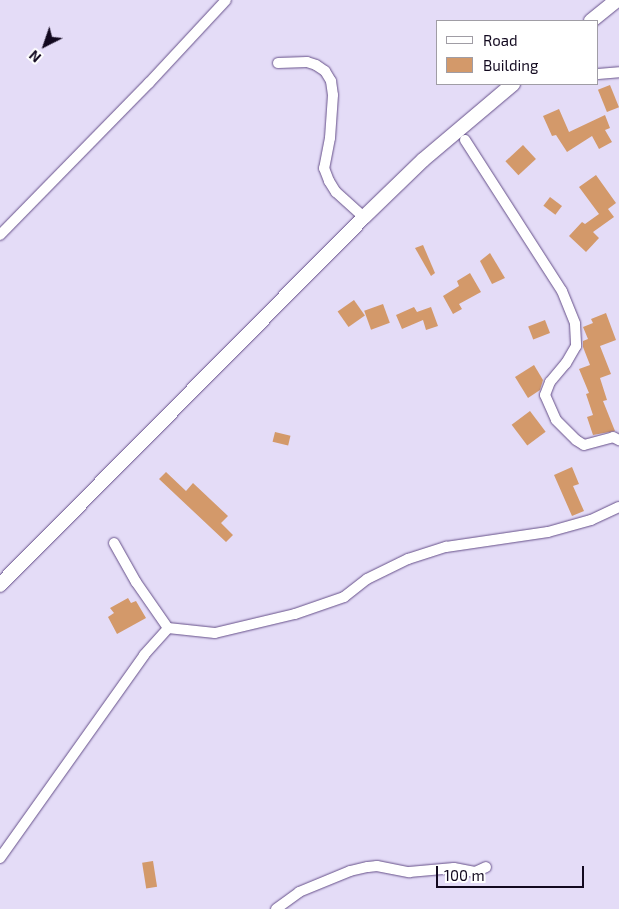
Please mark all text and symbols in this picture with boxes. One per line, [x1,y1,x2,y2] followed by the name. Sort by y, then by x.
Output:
[20,20,70,70] north arrow
[436,20,599,85] legend
[483,31,518,49] text: Road
[25,47,44,66] text: N
[483,56,538,74] text: Building
[439,856,586,888] scale bar
[444,866,485,884] text: 100 m

